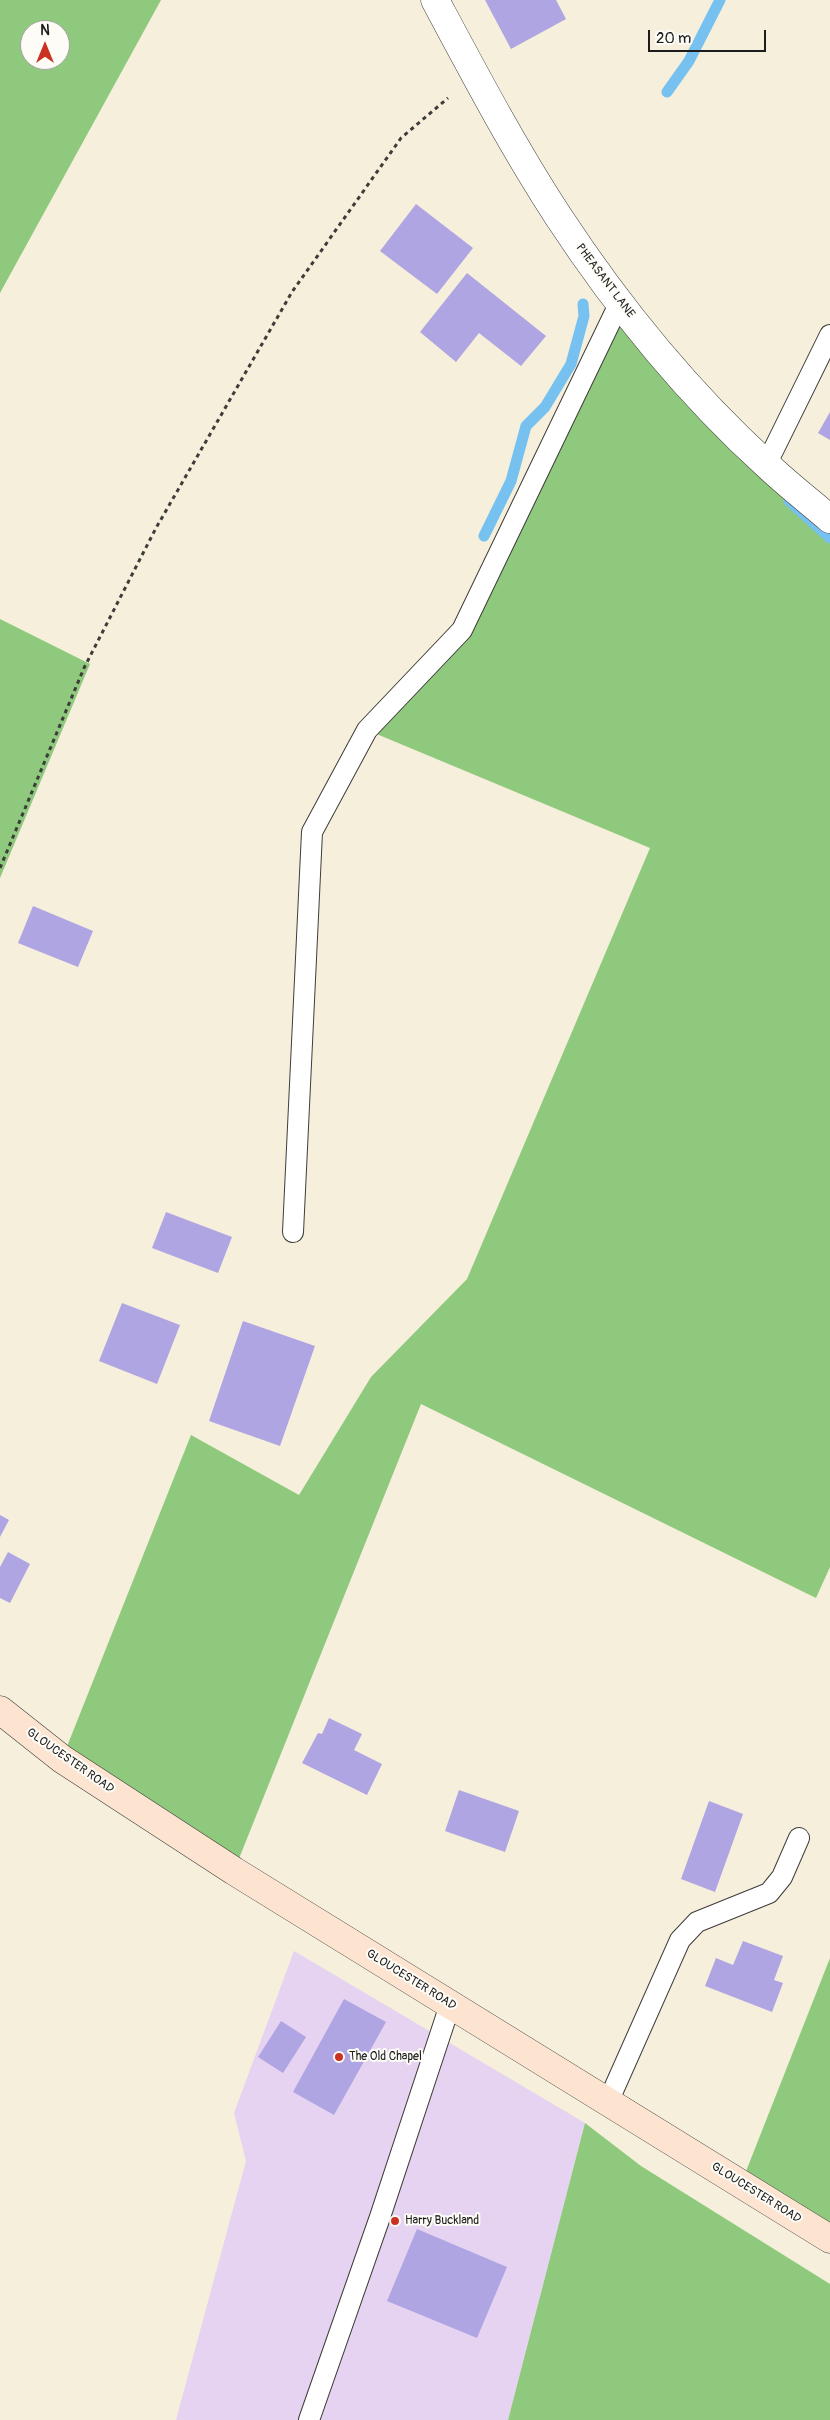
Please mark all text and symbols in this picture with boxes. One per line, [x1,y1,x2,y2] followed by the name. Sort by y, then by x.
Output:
[20,20,70,70] north arrow
[650,20,768,52] scale bar
[40,22,50,39] text: N
[656,29,691,48] text: 20 m
[572,241,638,321] street label: PHEASANT LANE
[24,1725,116,1797] street label: GLOUCESTER ROAD
[363,1947,459,2013] street label: GLOUCESTER ROAD
[349,2050,422,2064] place label: The Old Chapel
[333,2051,345,2063] marker: The Old Chapel
[708,2160,804,2226] street label: GLOUCESTER ROAD
[405,2214,479,2228] place label: Harry Buckland
[389,2215,401,2227] marker: Harry Buckland

